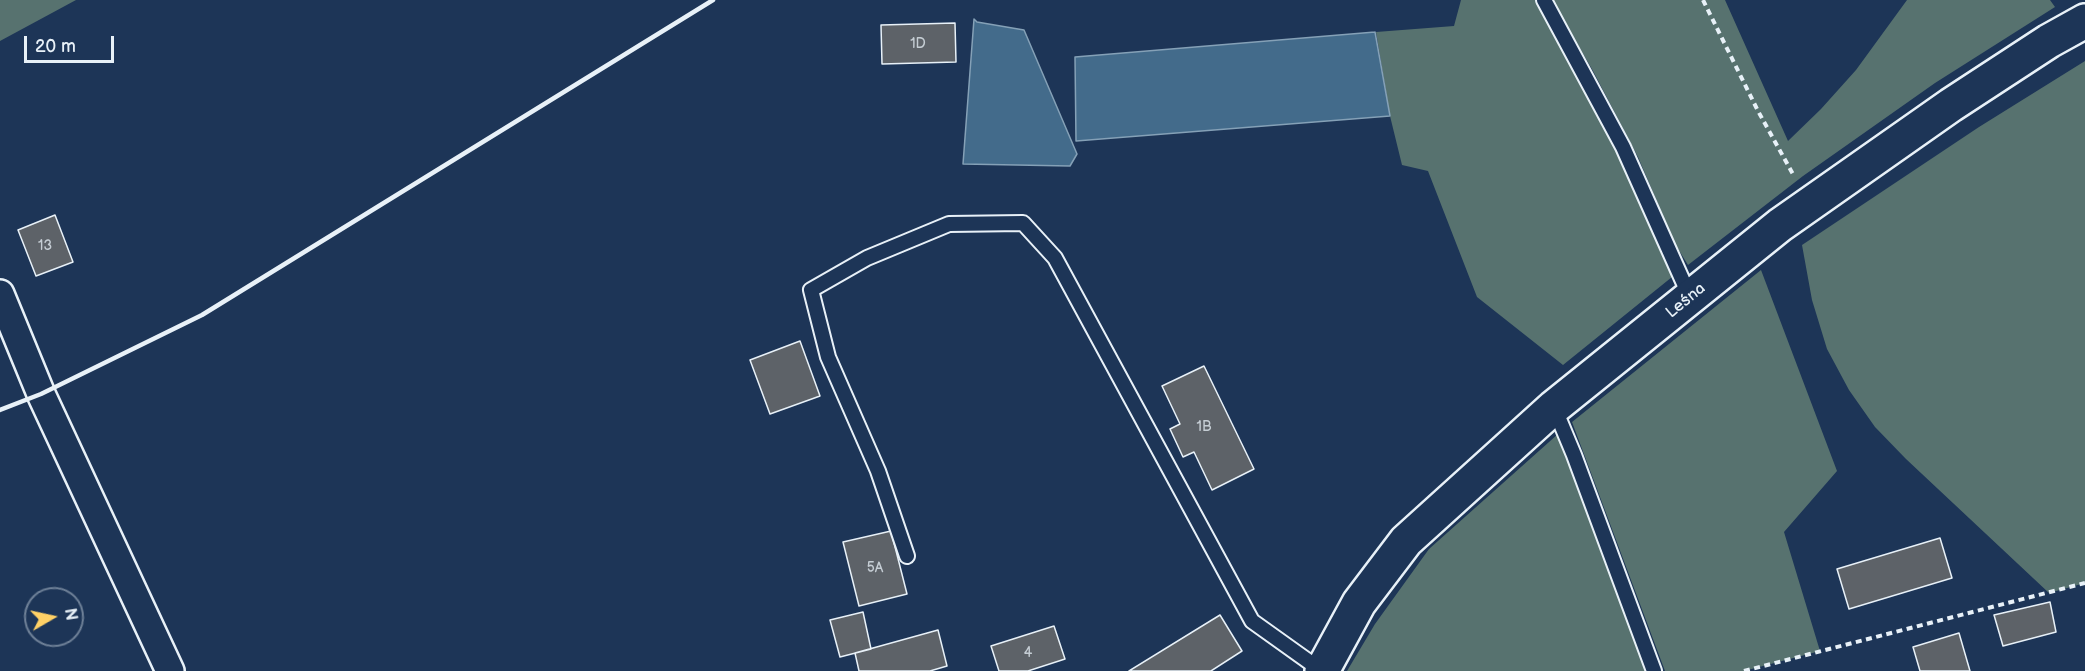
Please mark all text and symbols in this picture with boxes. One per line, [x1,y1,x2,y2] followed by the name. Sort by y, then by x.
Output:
[27,24,117,62] scale bar
[35,36,76,57] text: 20 m
[910,36,926,52] house number: 1D
[38,238,52,254] house number: 13
[1662,279,1710,323] street label: Leśna
[1196,419,1212,435] house number: 1B
[867,560,883,576] house number: 5A
[24,587,84,647] north arrow
[60,607,81,622] text: N
[1024,645,1032,661] house number: 4

